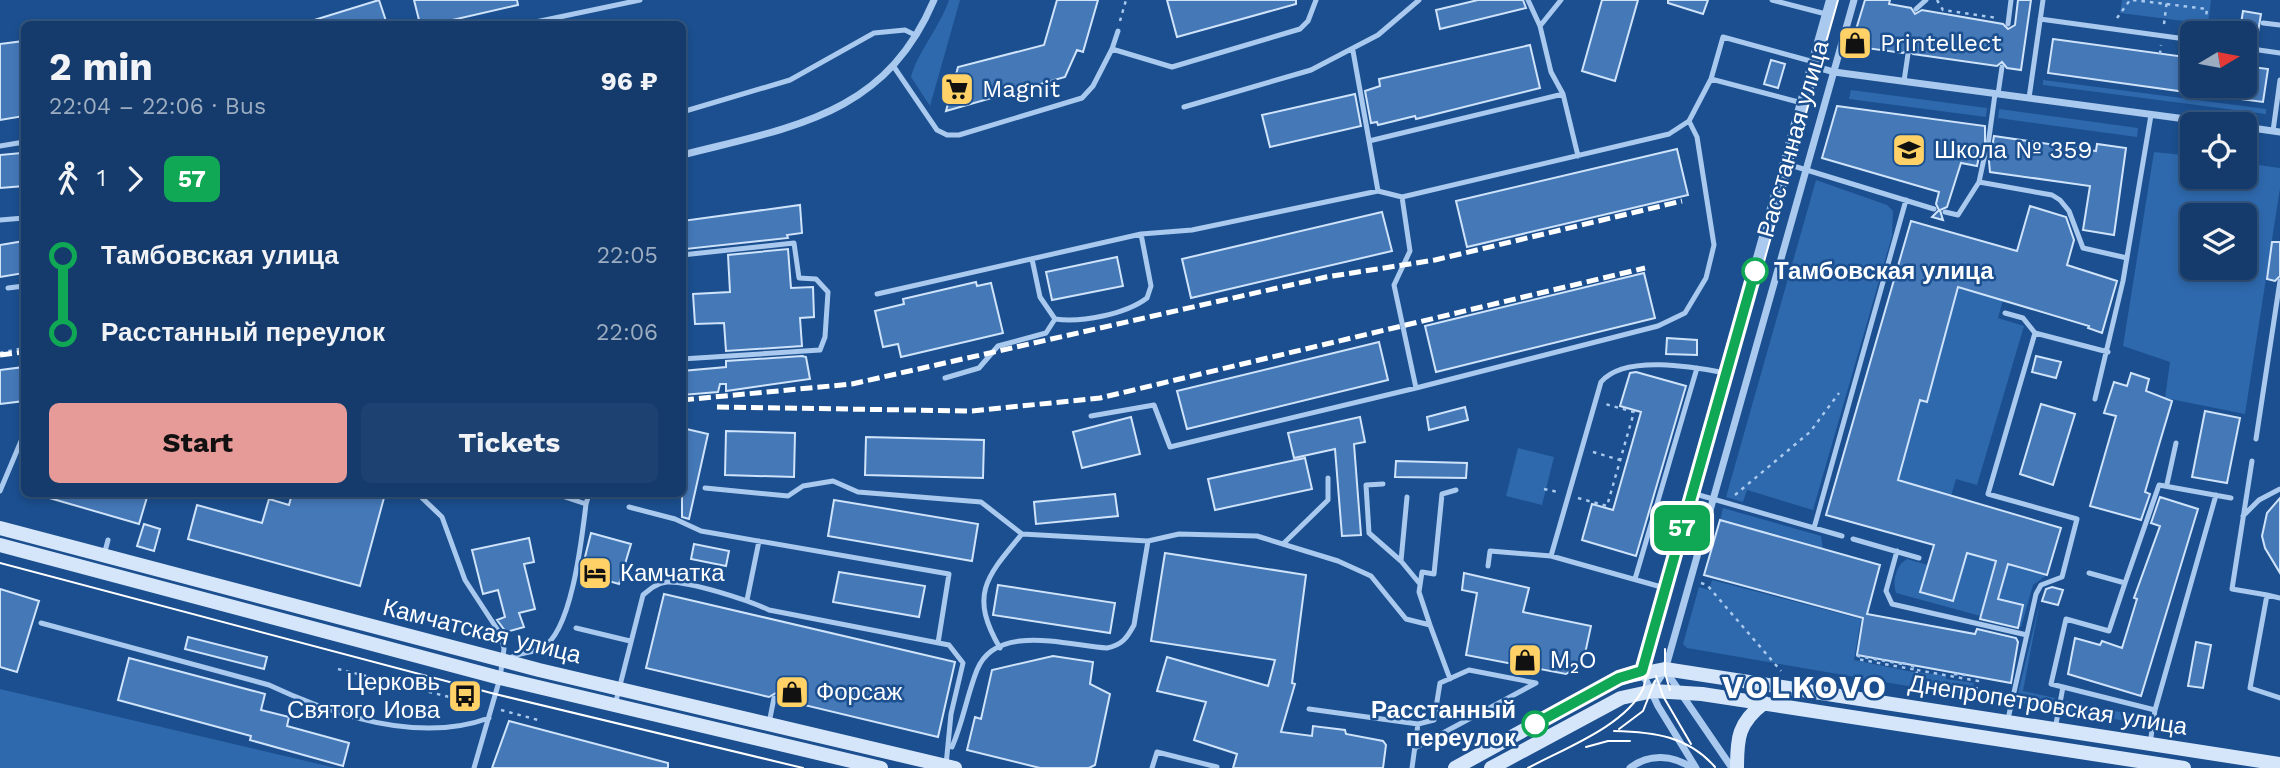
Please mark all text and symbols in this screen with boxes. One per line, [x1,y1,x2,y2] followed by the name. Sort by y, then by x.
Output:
[2180,21,2258,98] north arrow
[2180,21,2257,280] map controls
[1836,24,1874,62] shop icon: Printellect
[1880,29,2001,57] place label: Printellect
[1751,37,1835,241] street label: Расстанная улица
[49,45,153,89] text: 2 min
[601,66,658,96] text: 96 ₽
[938,70,976,108] supermarket icon: Magnit
[982,75,1060,103] place label: Magnit
[49,93,266,120] text: 22:04 – 22:06 · Bus
[2180,112,2257,189] button: locate
[1890,131,1928,169] school or university icon: Школа № 359
[1934,136,2092,164] place label: Школа № 359
[49,160,87,198] icon: walk
[116,160,154,198] icon: forward
[97,165,106,192] text: 1
[178,165,206,193] text: 57
[2180,203,2257,280] button: layers
[101,240,339,270] text: Тамбовская улица
[597,242,658,269] text: 22:05
[1774,257,1994,285] place label: Тамбовская улица
[1742,258,1768,284] marker: Тамбовская улица
[101,317,385,347] text: Расстанный переулок
[596,319,658,346] text: 22:06
[49,403,347,483] button: Start
[361,403,658,483] button: Tickets
[1650,505,1714,551] line badge: 57
[1668,514,1696,542] text: 57
[576,554,614,592] hotel icon: Камчатка
[620,559,725,587] place label: Камчатка
[380,593,585,669] street label: Камчатская улица
[1506,641,1544,679] shop icon: М₂O
[1550,646,1597,674] place label: М₂O
[287,668,441,724] place label: Церковь Святого Иова
[1722,668,1888,706] district label: VOLKOVO
[1907,669,2190,741] street label: Днепропетровская улица
[773,673,811,711] shop icon: Форсаж
[446,677,484,715] bus stop icon: Церковь Святого Иова
[816,678,902,706] place label: Форсаж
[1371,696,1517,752] place label: Расстанный переулок
[1522,711,1548,737] marker: Расстанный переулок

